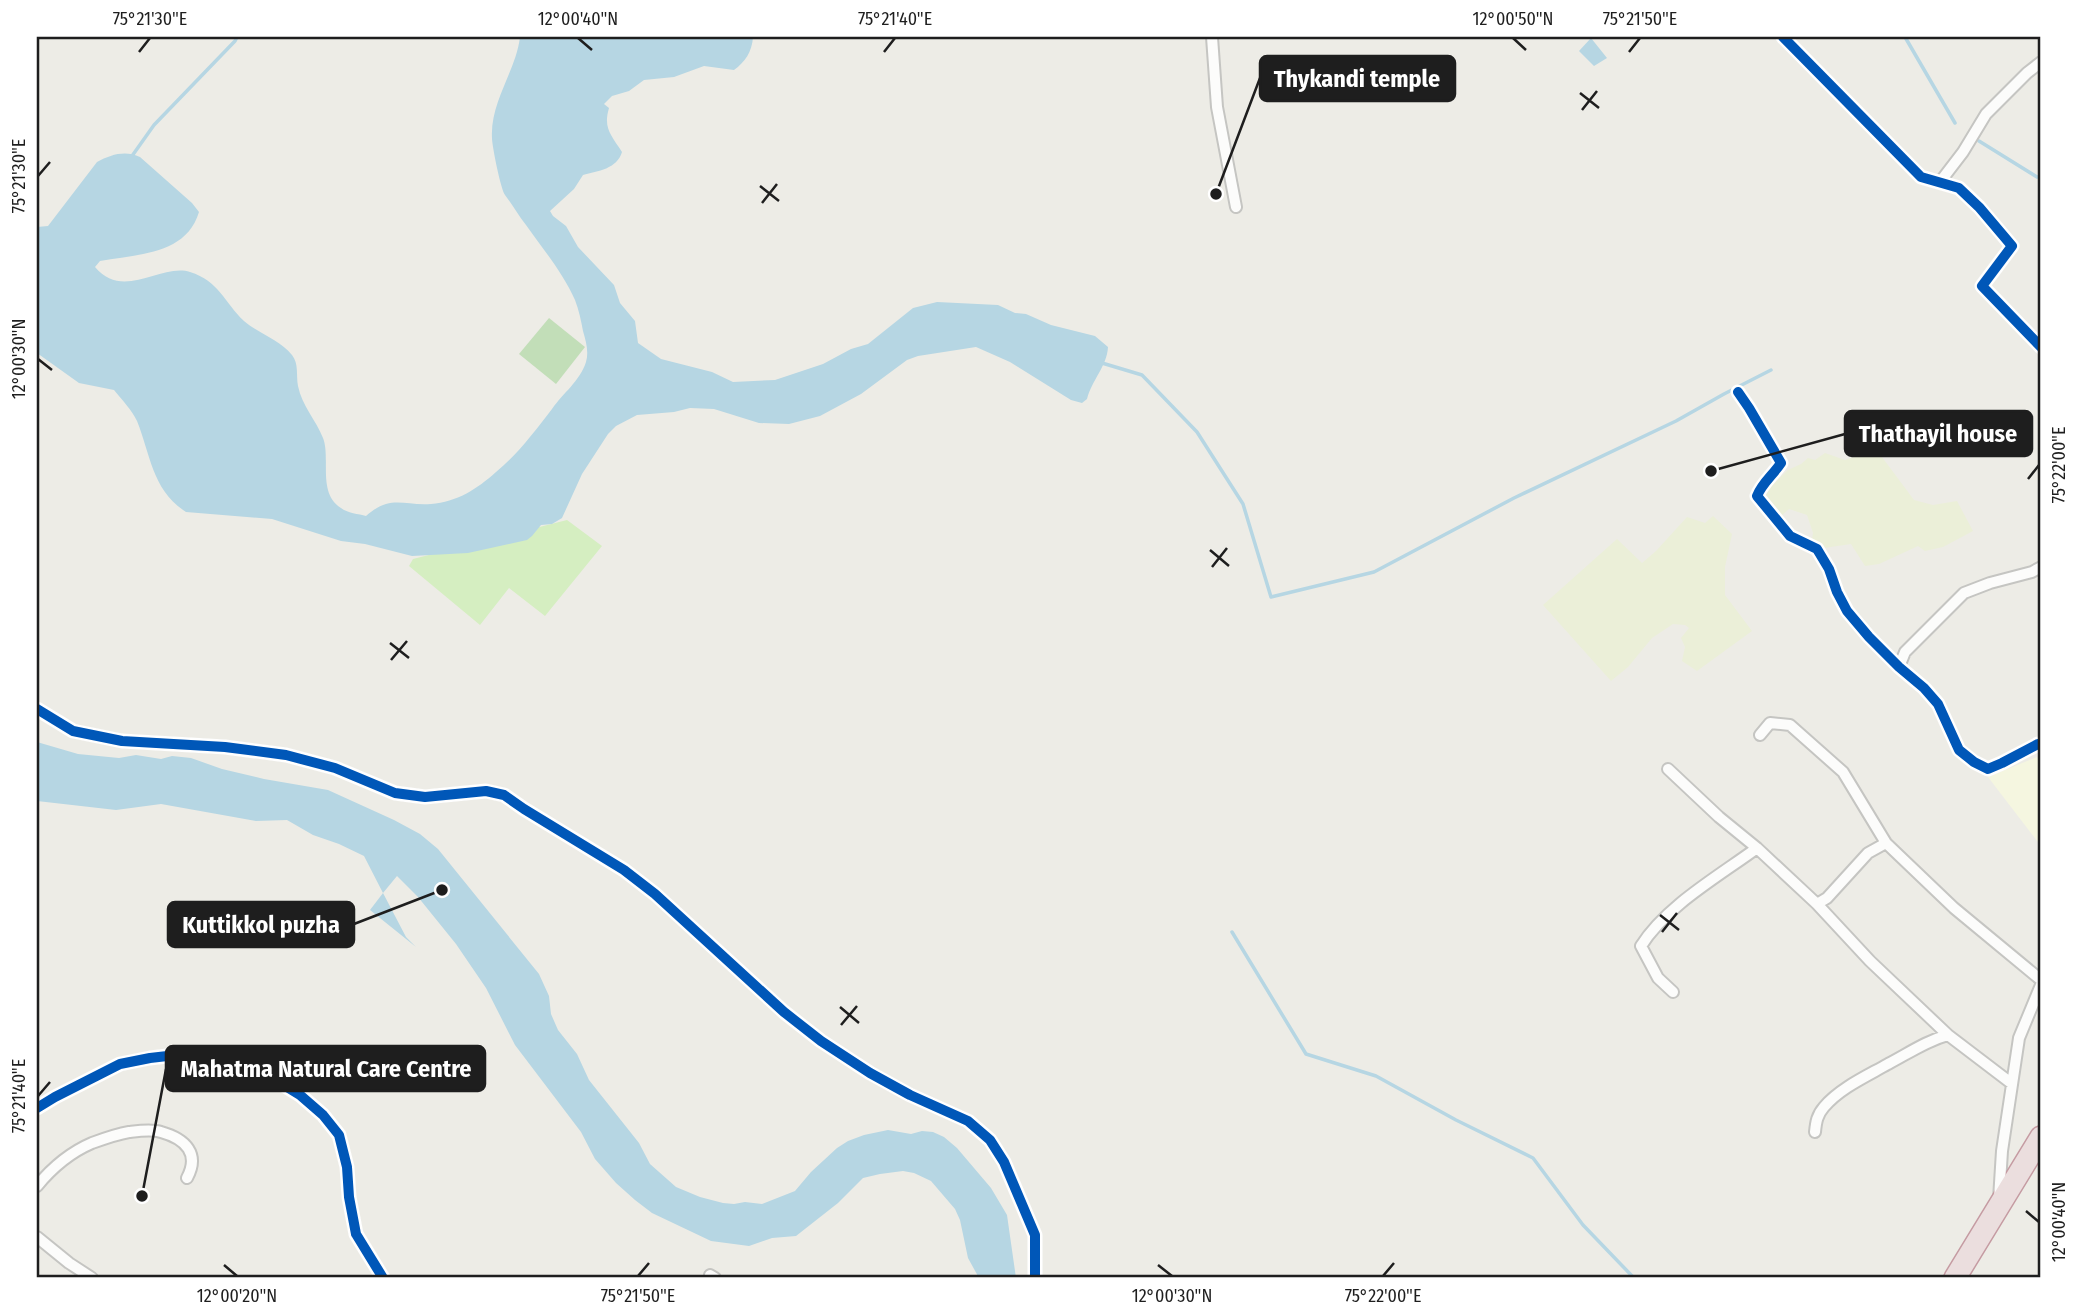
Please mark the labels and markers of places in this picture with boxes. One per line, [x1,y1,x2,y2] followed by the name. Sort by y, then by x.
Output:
[1260,56,1455,101] callout: Thykandi temple
[1845,411,2032,456] callout: Thathayil house
[168,902,354,947] callout: Kuttikkol puzha
[166,1046,485,1091] callout: Mahatma Natural Care Centre

